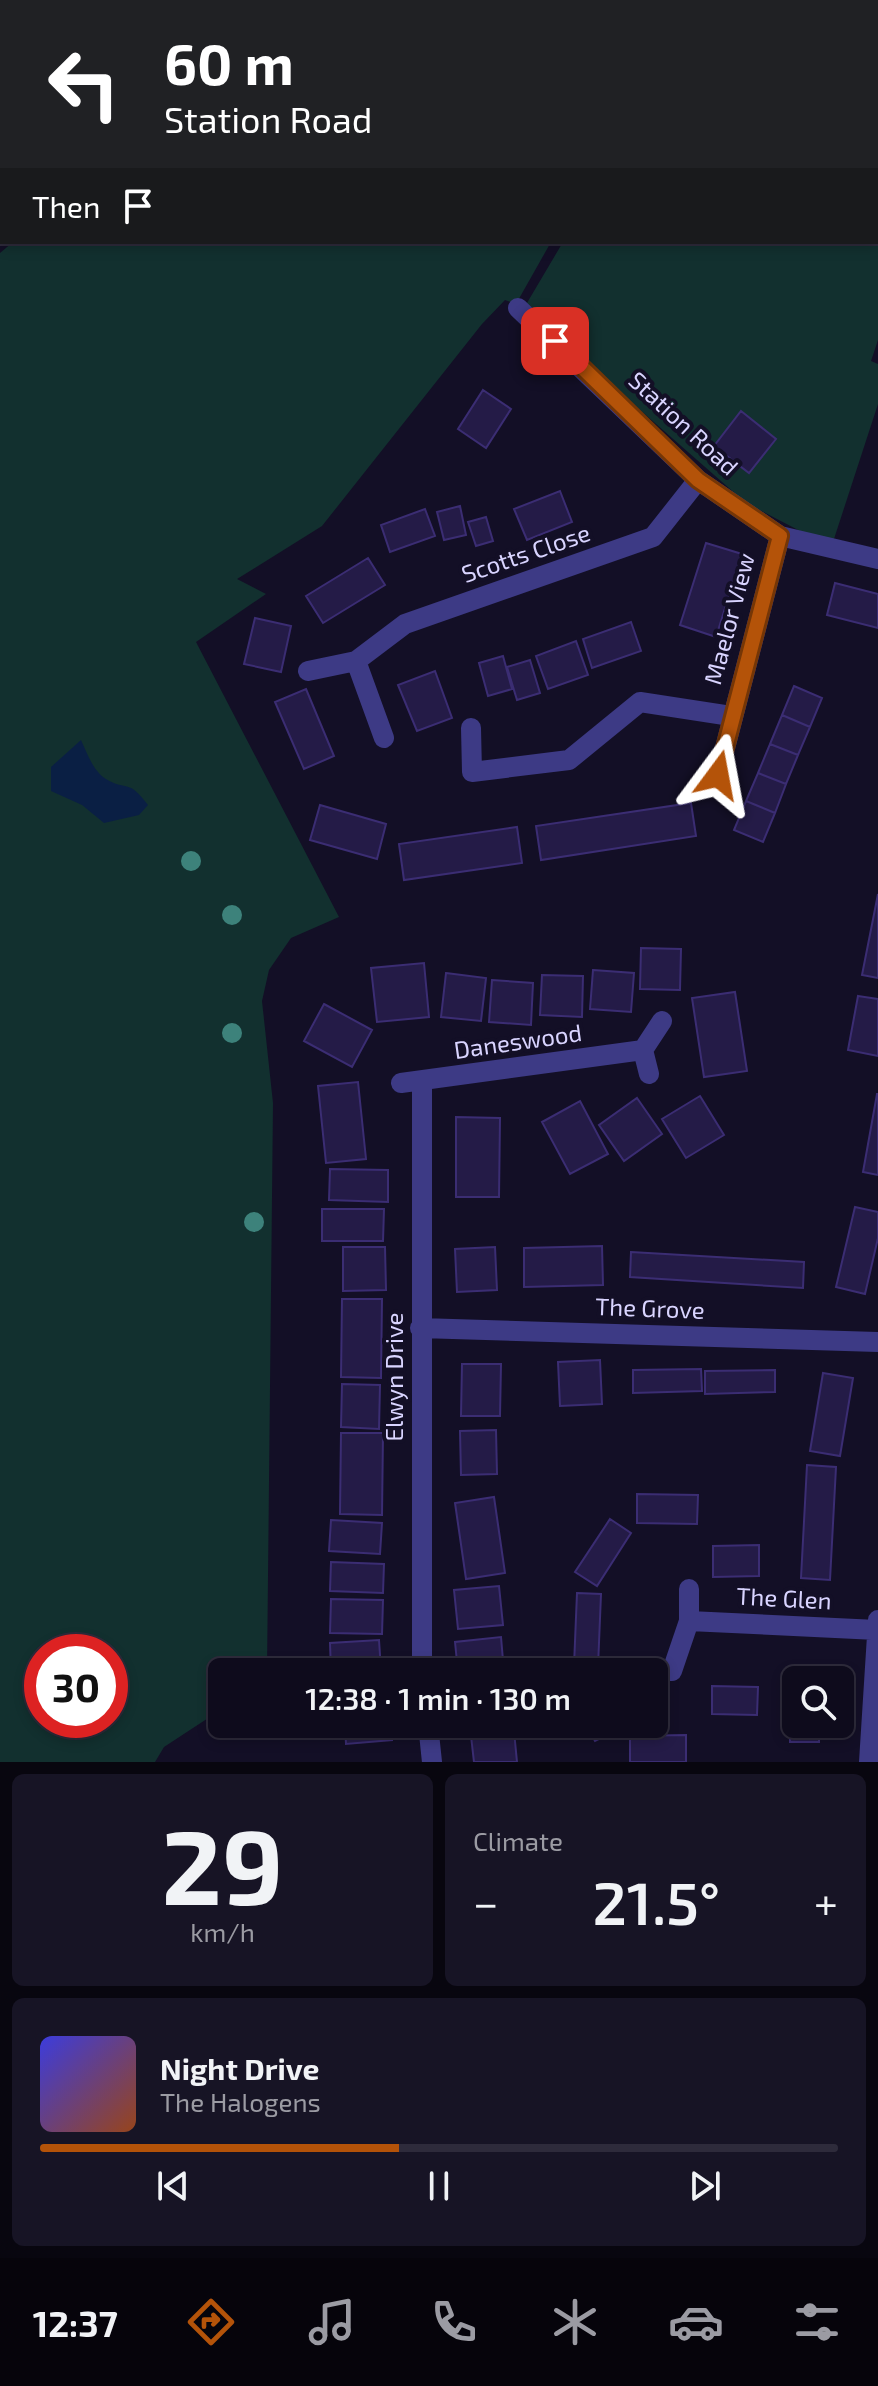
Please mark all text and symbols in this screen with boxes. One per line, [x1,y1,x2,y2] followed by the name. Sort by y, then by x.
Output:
[164,29,294,96] text: 60 m
[32,32,136,136] icon: left
[164,97,372,140] text: Station Road
[116,184,160,228] icon: arrive
[32,188,100,224] text: Then
[521,307,589,375] pin
[533,319,577,363] icon: arrive
[623,365,745,481] street label: Station Road
[457,517,594,588] street label: Scotts Close
[697,549,760,688] street label: Maelor View
[676,733,760,817] position arrow
[452,1017,584,1064] street label: Daneswood
[595,1291,705,1324] street label: The Grove
[379,1313,408,1441] street label: Elwyn Drive
[736,1581,832,1614] street label: The Glen
[24,1634,128,1738] speed limit sign: 30
[782,1666,854,1738] map controls
[782,1666,854,1738] button: search
[305,1680,571,1716] text: 12:38 · 1 min · 130 m
[162,1801,283,1926] text: 29
[473,1825,563,1856] text: Climate
[592,1865,720,1937] text: 21.5°
[473,1875,499,1928] text: −
[814,1875,838,1928] text: +
[190,1916,255,1947] text: km/h
[160,2050,319,2086] text: Night Drive
[160,2086,321,2117] text: The Halogens
[151,2164,195,2208] icon: previous
[417,2164,461,2208] icon: pause
[683,2164,727,2208] icon: next
[183,2294,239,2350] icon: directions
[304,2294,360,2350] icon: music
[426,2294,482,2350] icon: phone
[547,2294,603,2350] icon: climate
[668,2294,724,2350] icon: car
[789,2294,845,2350] icon: filters
[33,2301,118,2344] text: 12:37

